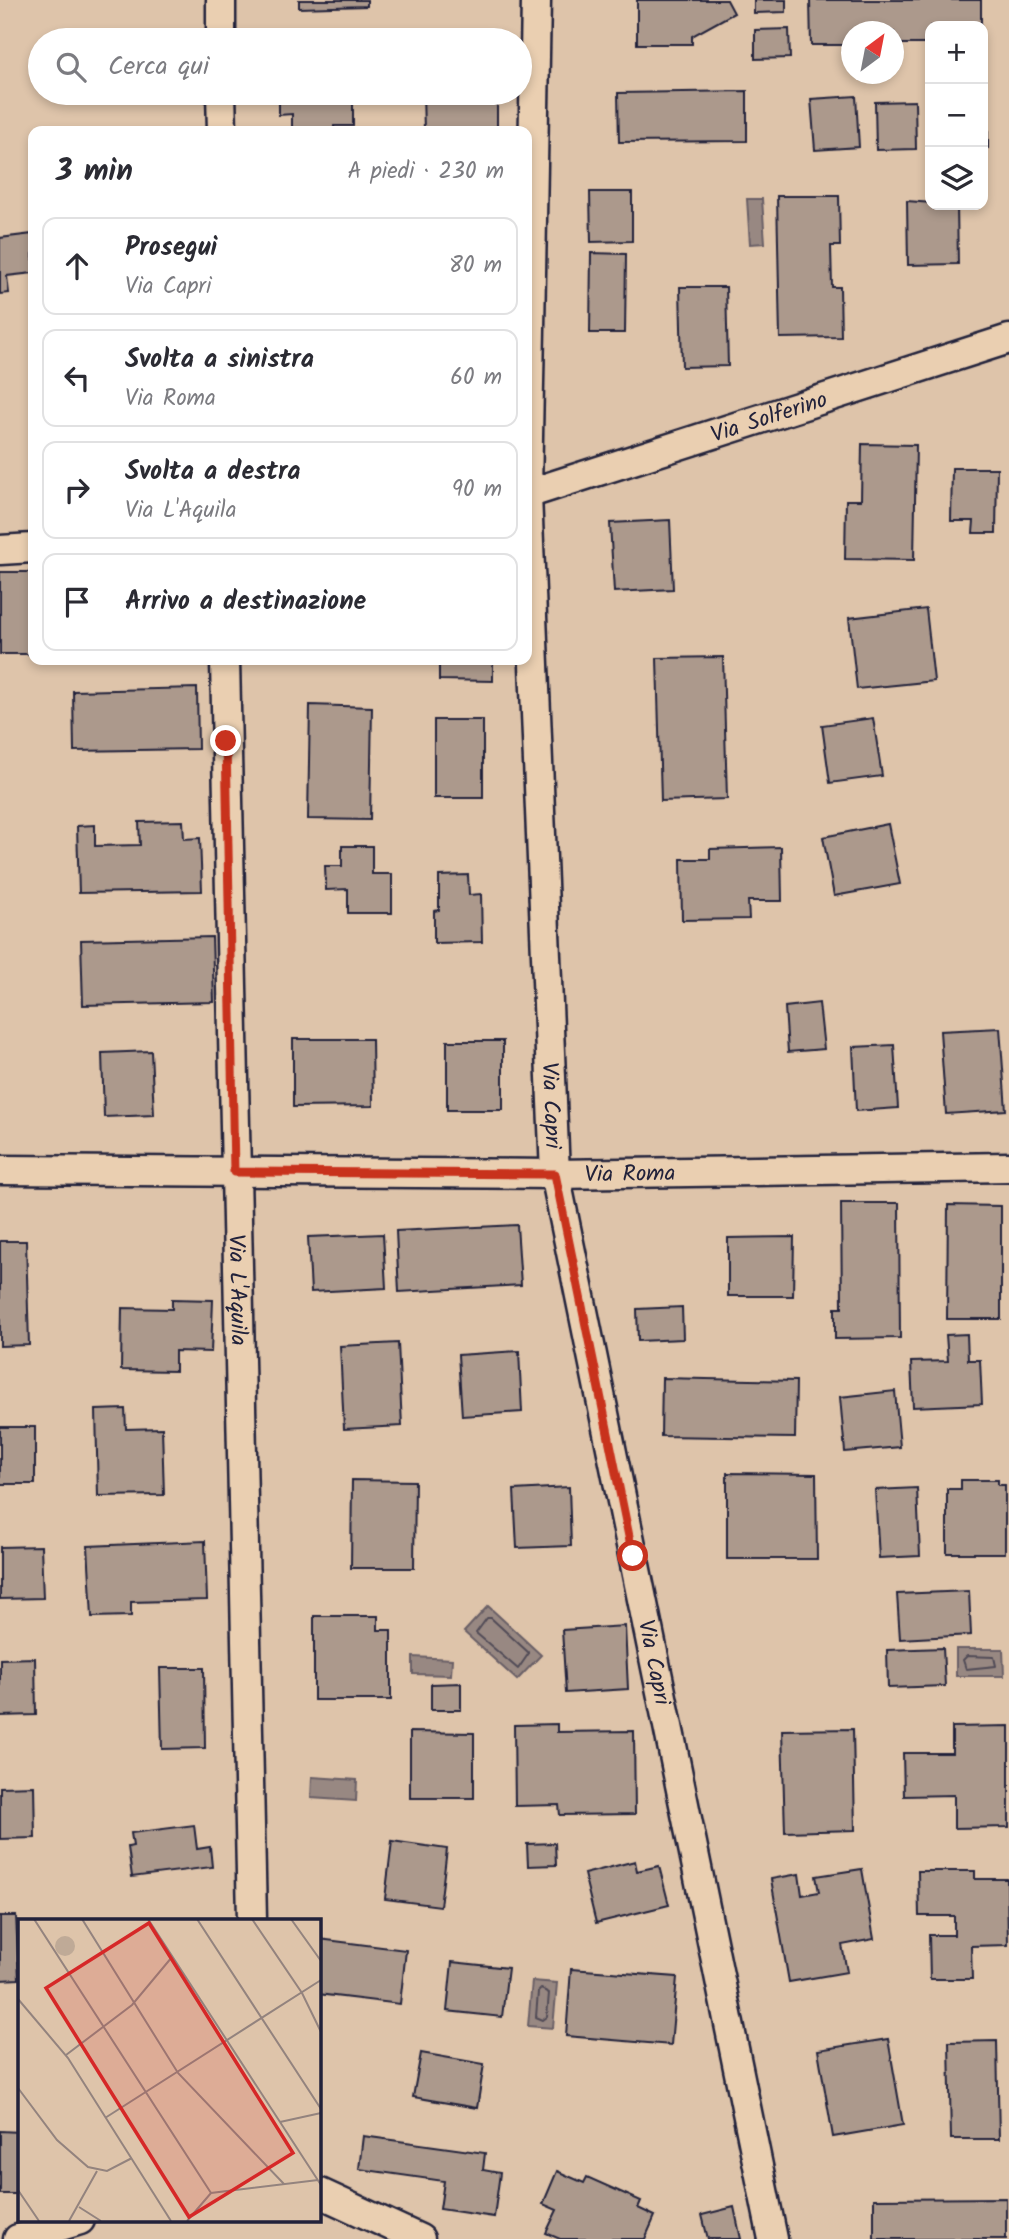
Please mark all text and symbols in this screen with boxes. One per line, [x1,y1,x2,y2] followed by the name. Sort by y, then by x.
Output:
[841,21,904,84] north arrow
[925,21,988,210] map controls
[925,21,988,84] button: +
[28,28,532,105] search box
[108,46,209,88] text: Cerca qui
[52,48,90,86] icon: search
[925,84,988,147] button: −
[925,147,988,210] button: layers
[56,148,133,196] text: 3 min
[348,154,504,190] text: A piedi · 230 m
[125,227,217,269] text: Prosegui
[58,247,96,285] icon: ahead
[449,248,502,284] text: 80 m
[125,269,211,305] text: Via Capri
[125,339,314,381] text: Svolta a sinistra
[58,359,96,397] icon: left
[450,360,502,396] text: 60 m
[125,381,216,417] text: Via Roma
[706,383,832,454] street label: Via Solferino
[125,451,301,493] text: Svolta a destra
[58,471,96,509] icon: right
[452,472,502,508] text: 90 m
[125,493,236,529] text: Via L'Aquila
[125,581,366,623] text: Arrivo a destinazione
[58,583,96,621] icon: arrive
[210,725,241,756] route end
[530,1062,570,1151] street label: Via Capri
[584,1156,676,1194] street label: Via Roma
[217,1234,256,1346] street label: Via L'Aquila
[617,1540,648,1571] route start
[627,1617,680,1710] street label: Via Capri
[18,1919,320,2222] inset map

